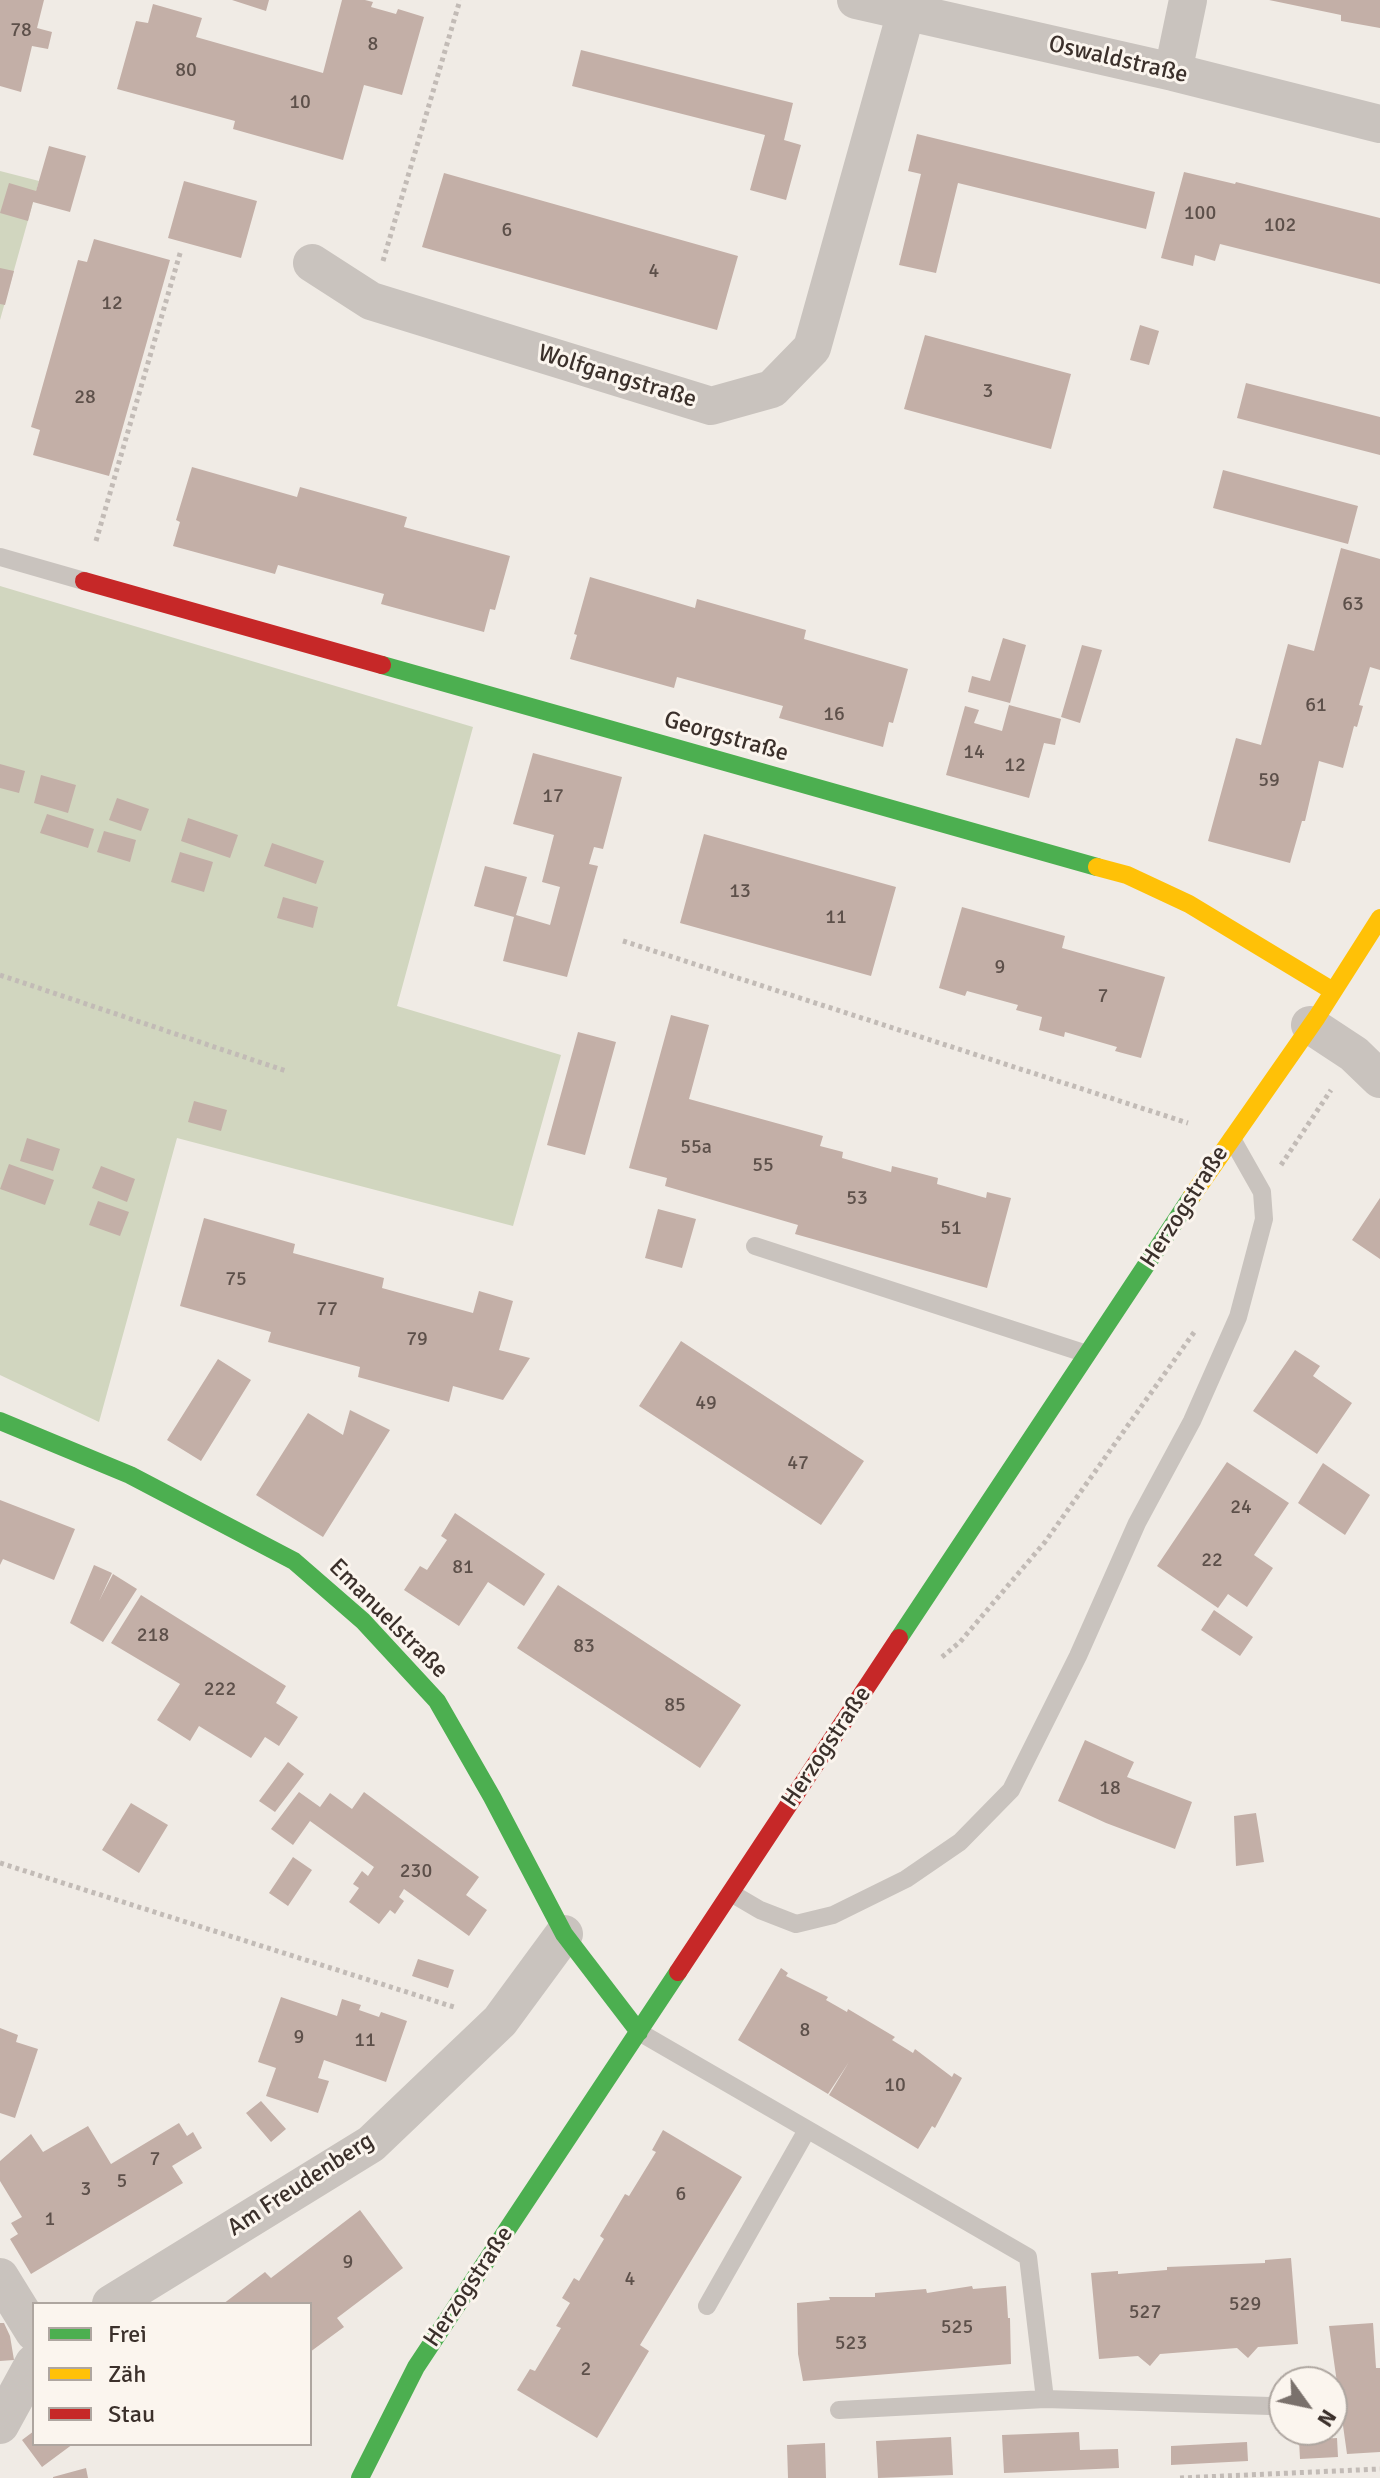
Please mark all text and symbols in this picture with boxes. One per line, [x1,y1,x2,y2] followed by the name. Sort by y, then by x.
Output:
[10,19,32,43] house number: 78
[1046,30,1190,90] street label: Oswaldstraße
[368,33,378,57] house number: 8
[175,59,197,83] house number: 80
[289,91,311,115] house number: 10
[1184,202,1216,226] house number: 100
[1264,214,1296,238] house number: 102
[502,219,512,243] house number: 6
[649,260,659,284] house number: 4
[101,292,123,316] house number: 12
[534,339,700,415] street label: Wolfgangstraße
[983,380,993,404] house number: 3
[74,386,96,410] house number: 28
[1342,593,1364,617] house number: 63
[1305,694,1327,718] house number: 61
[823,703,845,727] house number: 16
[661,706,791,768] street label: Georgstraße
[963,741,985,765] house number: 14
[1004,754,1026,778] house number: 12
[1258,769,1280,793] house number: 59
[542,785,564,809] house number: 17
[729,880,751,904] house number: 13
[825,906,847,930] house number: 11
[995,956,1005,980] house number: 9
[1098,985,1108,1009] house number: 7
[680,1136,712,1160] house number: 55a
[1135,1141,1235,1273] street label: Herzogstraße
[752,1154,774,1178] house number: 55
[846,1187,868,1211] house number: 53
[940,1217,962,1241] house number: 51
[225,1268,247,1292] house number: 75
[316,1298,338,1322] house number: 77
[406,1328,428,1352] house number: 79
[695,1392,717,1416] house number: 49
[787,1452,809,1476] house number: 47
[1230,1496,1252,1520] house number: 24
[1201,1549,1223,1573] house number: 22
[322,1553,454,1685] street label: Emanuelstraße
[452,1556,474,1580] house number: 81
[137,1624,169,1648] house number: 218
[573,1635,595,1659] house number: 83
[204,1678,236,1702] house number: 222
[776,1681,878,1813] street label: Herzogstraße
[664,1694,686,1718] house number: 85
[1099,1777,1121,1801] house number: 18
[400,1860,432,1884] house number: 230
[800,2019,810,2043] house number: 8
[294,2026,304,2050] house number: 9
[354,2029,376,2053] house number: 11
[884,2074,906,2098] house number: 10
[223,2127,379,2243] street label: Am Freudenberg
[150,2148,160,2172] house number: 7
[117,2170,127,2194] house number: 5
[81,2178,91,2202] house number: 3
[676,2183,686,2207] house number: 6
[45,2208,55,2232] house number: 1
[418,2221,520,2353] street label: Herzogstraße
[343,2251,353,2275] house number: 9
[625,2268,635,2292] house number: 4
[1229,2293,1261,2317] house number: 529
[1129,2301,1161,2325] house number: 527
[32,2302,312,2446] legend
[941,2316,973,2340] house number: 525
[108,2319,147,2349] text: Frei
[835,2332,867,2356] house number: 523
[581,2358,591,2382] house number: 2
[108,2359,146,2389] text: Zäh
[1268,2366,1348,2446] north arrow
[108,2399,155,2429] text: Stau
[1311,2404,1342,2432] text: N

